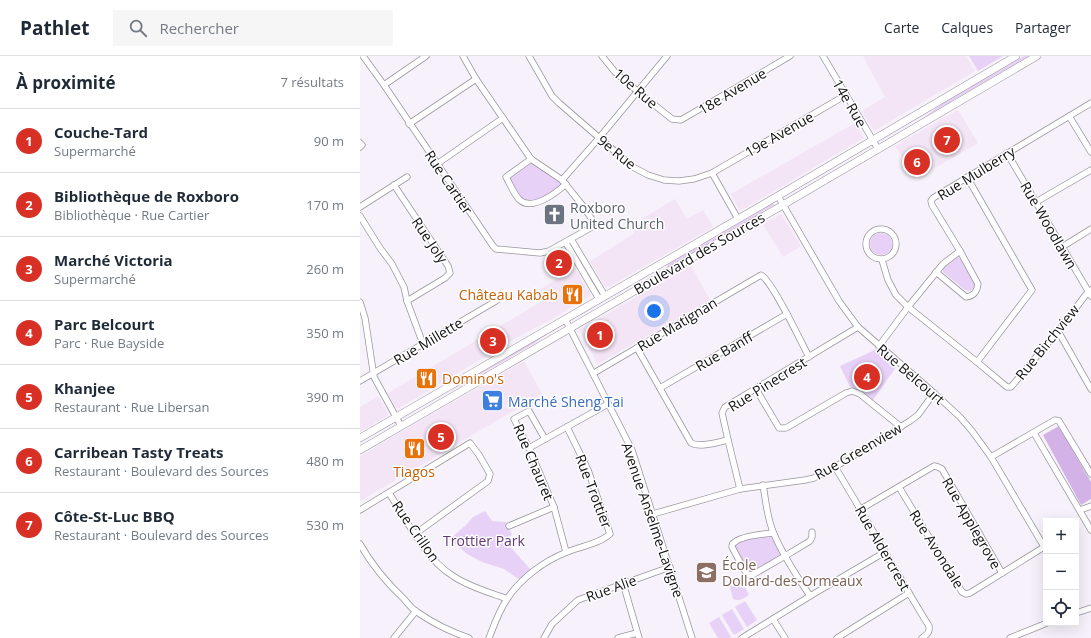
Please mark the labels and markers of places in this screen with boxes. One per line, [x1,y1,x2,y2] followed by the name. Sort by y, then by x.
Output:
[934,125,960,155] pin: 7
[904,147,930,177] pin: 6
[570,198,664,233] place label: Roxboro United Church
[542,202,568,228] church icon: Roxboro United Church
[546,248,572,278] pin: 2
[560,281,586,307] restaurant icon: Château Kabab
[459,285,558,304] place label: Château Kabab
[587,320,613,350] pin: 1
[480,326,506,356] pin: 3
[854,362,880,392] pin: 4
[413,365,439,391] restaurant icon: Domino's
[442,369,504,388] place label: Domino's
[479,388,505,414] supermarket icon: Marché Sheng Tai
[508,392,624,411] place label: Marché Sheng Tai
[428,422,454,452] pin: 5
[401,436,427,462] restaurant icon: Tiagos
[393,462,435,481] place label: Tiagos
[722,555,864,590] place label: École Dollard-des-Ormeaux
[694,559,720,585] school or university icon: École Dollard-des-Ormeaux

